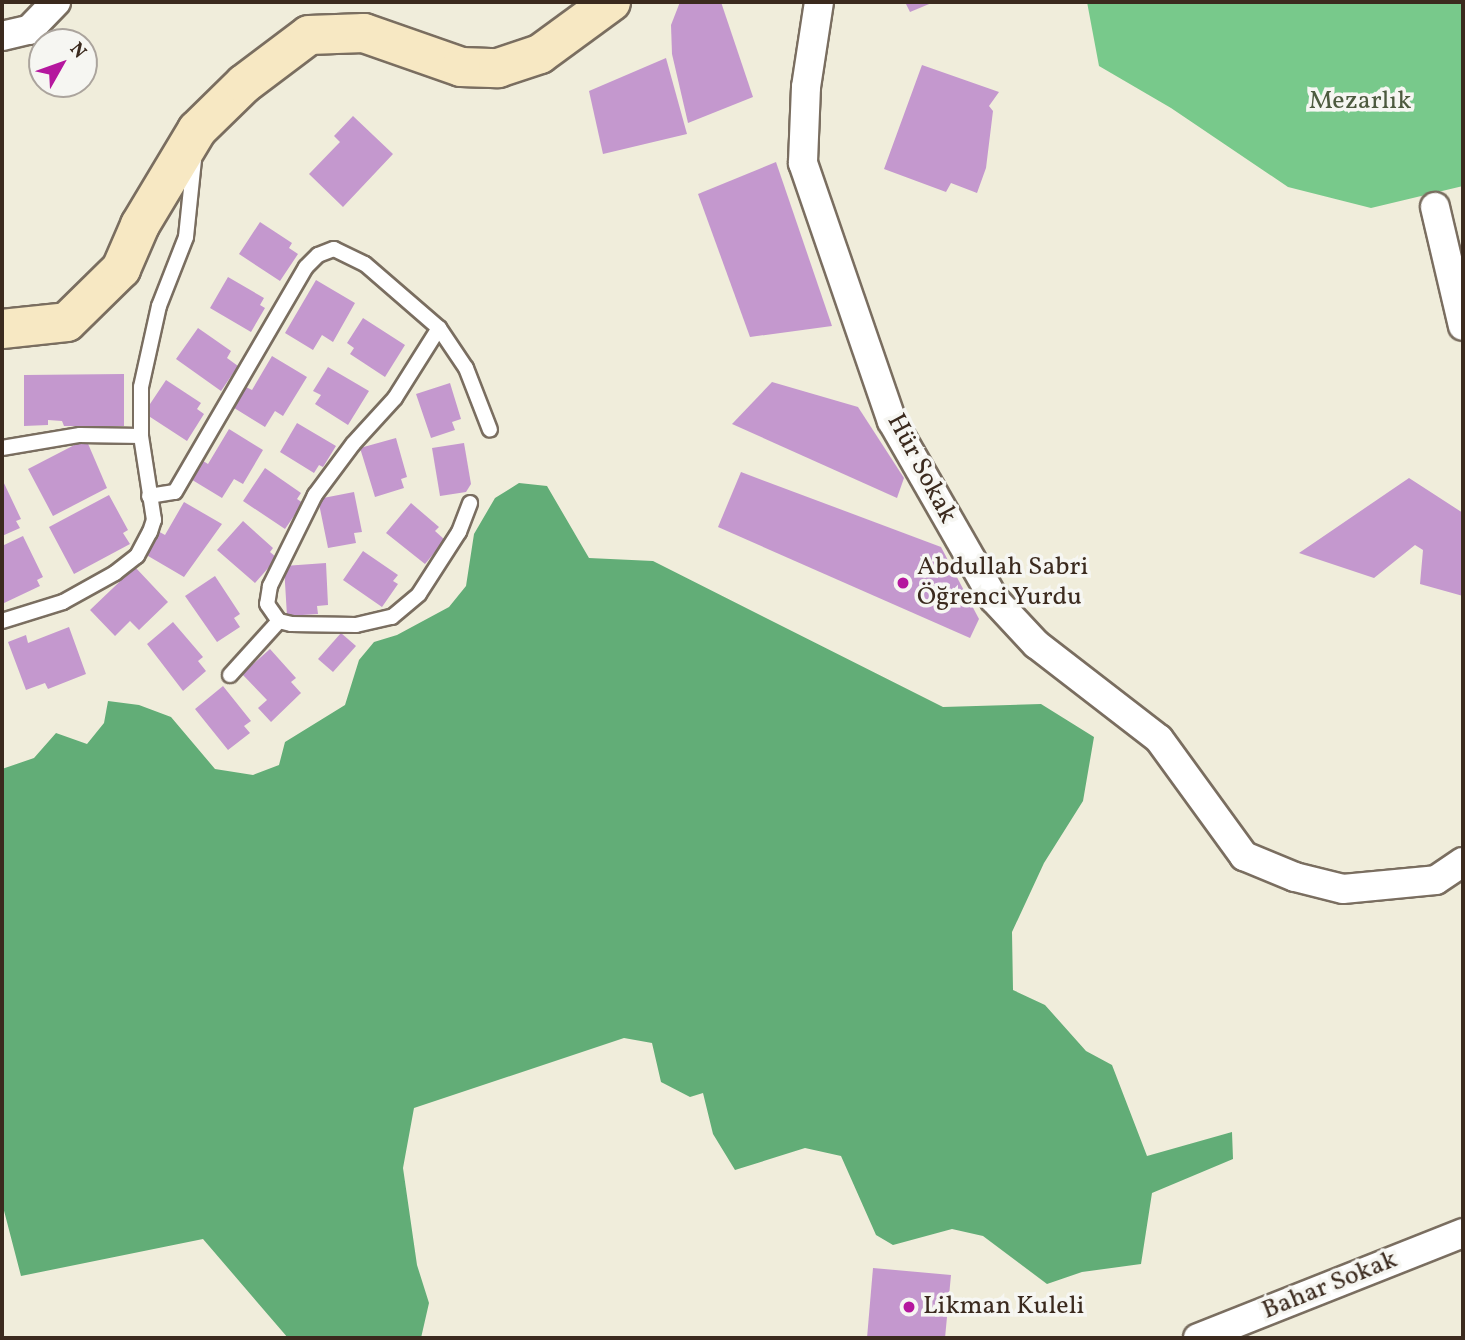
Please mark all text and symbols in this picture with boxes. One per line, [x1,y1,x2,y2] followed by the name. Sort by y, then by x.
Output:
[28,28,98,98] north arrow
[63,37,92,64] text: N
[1309,86,1411,118] park label: Mezarlık
[879,409,963,529] street label: Hür Sokak
[917,552,1088,614] place label: Abdullah Sabri Öğrenci Yurdu
[895,575,911,591] marker: Abdullah Sabri Öğrenci Yurdu
[1258,1245,1402,1327] street label: Bahar Sokak
[923,1291,1084,1323] place label: Likman Kuleli
[901,1299,917,1315] marker: Likman Kuleli

